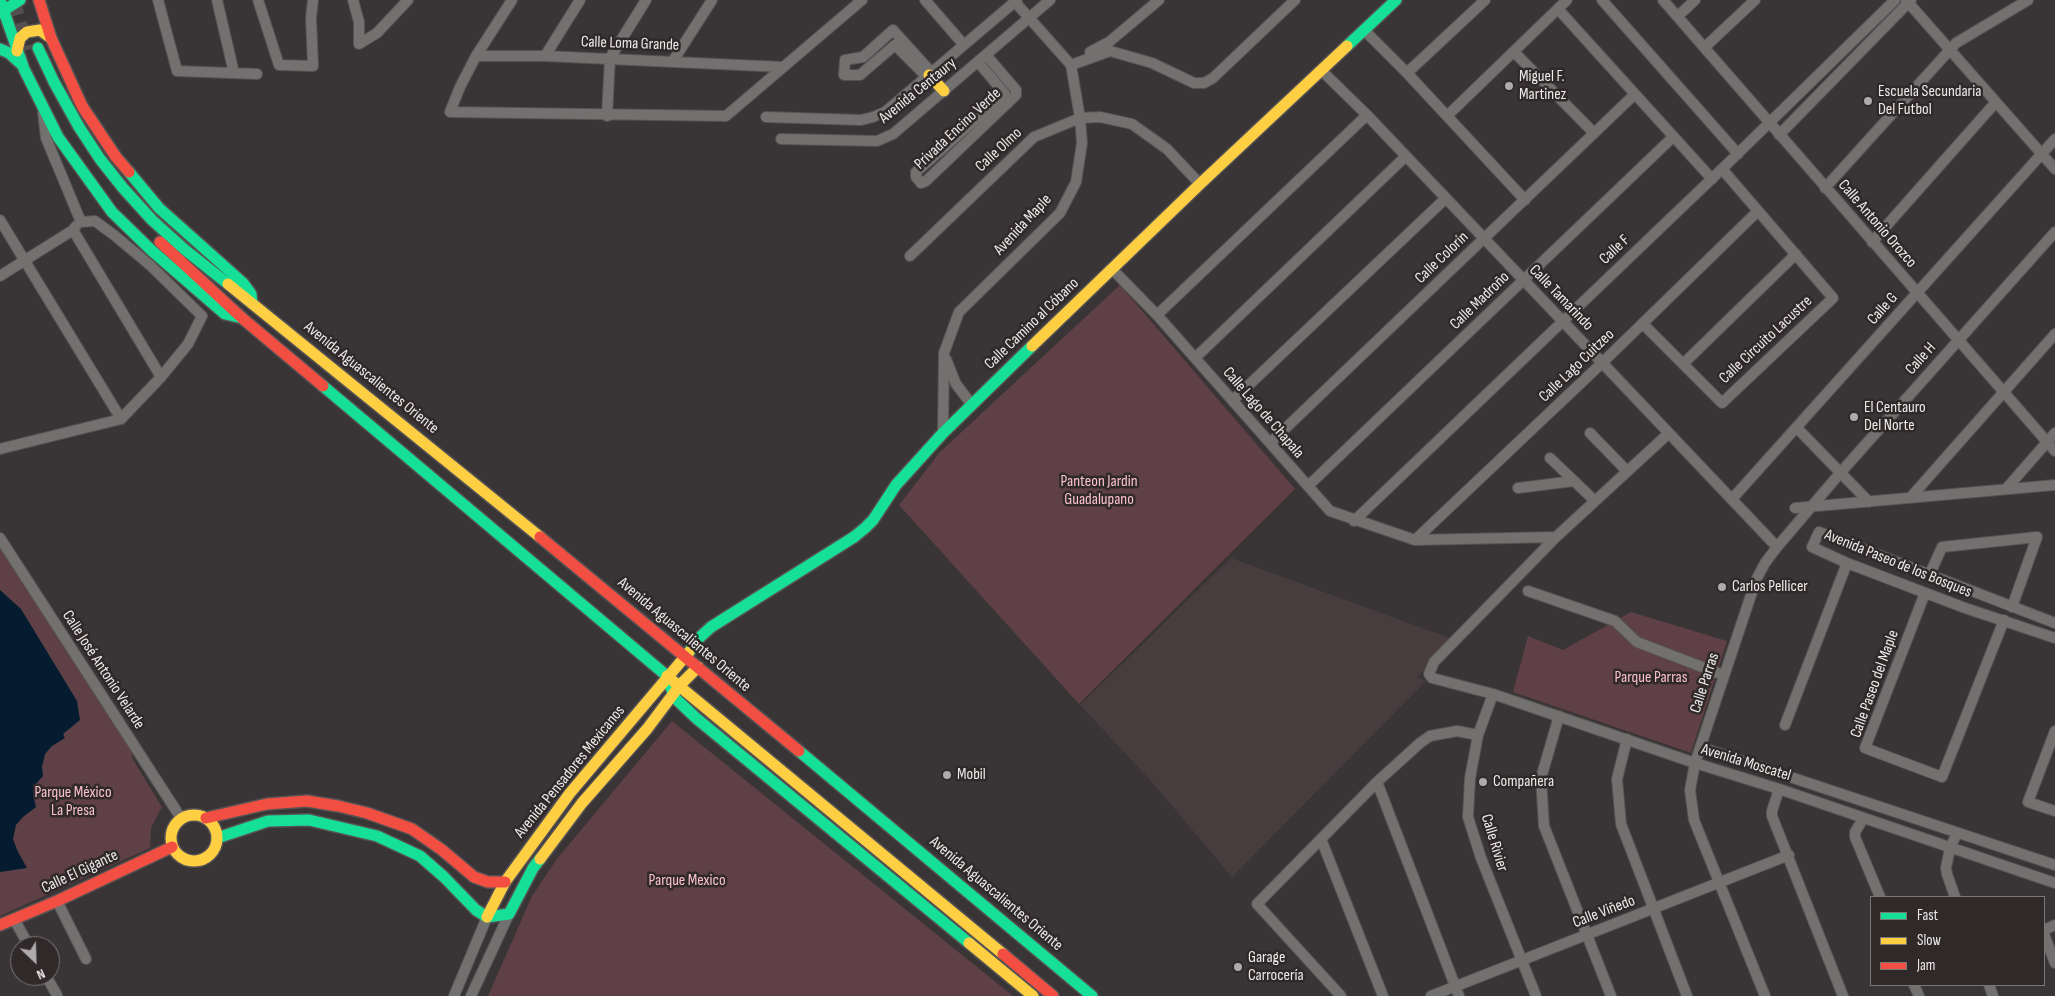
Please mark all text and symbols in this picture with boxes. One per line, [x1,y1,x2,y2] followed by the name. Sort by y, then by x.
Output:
[580,33,680,55] street label: Calle Loma Grande
[875,54,961,128] street label: Avenida Centaury
[1519,67,1566,105] place label: Miguel F. Martinez
[1503,80,1515,92] marker: Miguel F. Martinez
[1878,82,1981,120] place label: Escuela Secundaria Del Futbol
[911,84,1005,174] street label: Privada Encino Verde
[1862,95,1874,107] marker: Escuela Secundaria Del Futbol
[972,124,1026,176] street label: Calle Olmo
[1834,176,1920,272] street label: Calle Antonio Orozco
[990,191,1056,259] street label: Avenida Maple
[1411,228,1473,288] street label: Calle Colorín
[1596,231,1634,269] street label: Calle F
[1525,261,1597,335] street label: Calle Tamarindo
[1446,268,1514,334] street label: Calle Madroño
[981,274,1083,374] street label: Calle Camino al Cóbano
[1864,289,1902,329] street label: Calle G
[1715,292,1817,388] street label: Calle Circuito Lacustre
[300,318,442,438] street label: Avenida Aguascalientes Oriente
[1535,325,1619,407] street label: Calle Lago Cuitzeo
[1902,339,1940,379] street label: Calle H
[1218,364,1308,462] street label: Calle Lago de Chapala
[1864,398,1926,436] place label: El Centauro Del Norte
[1848,411,1860,423] marker: El Centauro Del Norte
[1060,472,1138,510] park label: Panteon Jardin Guadalupano
[1822,526,1974,602] street label: Avenida Paseo de los Bosques
[614,574,754,696] street label: Avenida Aguascalientes Oriente
[1732,577,1808,597] place label: Carlos Pellicer
[1716,581,1728,593] marker: Carlos Pellicer
[58,607,148,733] street label: Calle José Antonio Velarde
[1847,628,1903,740] street label: Calle Paseo del Maple
[1686,650,1724,716] street label: Calle Parras
[1615,668,1687,688] park label: Parque Parras
[511,702,629,842] street label: Avenida Pensadores Mexicanos
[1699,740,1793,786] street label: Avenida Moscatel
[957,765,986,785] place label: Mobil
[941,769,953,781] marker: Mobil
[1493,772,1554,792] place label: Compañera
[1477,776,1489,788] marker: Compañera
[34,783,112,821] park label: Parque México La Presa
[1476,812,1512,874] street label: Calle Rivier
[926,833,1066,955] street label: Avenida Aguascalientes Oriente
[39,846,121,898] street label: Calle El Gigante
[648,871,726,891] park label: Parque Mexico
[1570,891,1638,933] street label: Calle Viñedo
[1870,896,2045,986] legend
[1917,906,1938,925] text: Fast
[1917,931,1941,950] text: Slow
[10,936,60,986] north arrow
[1248,948,1304,986] place label: Garage Carrocería
[1917,956,1935,975] text: Jam
[1232,961,1244,973] marker: Garage Carrocería
[34,965,48,984] text: N

